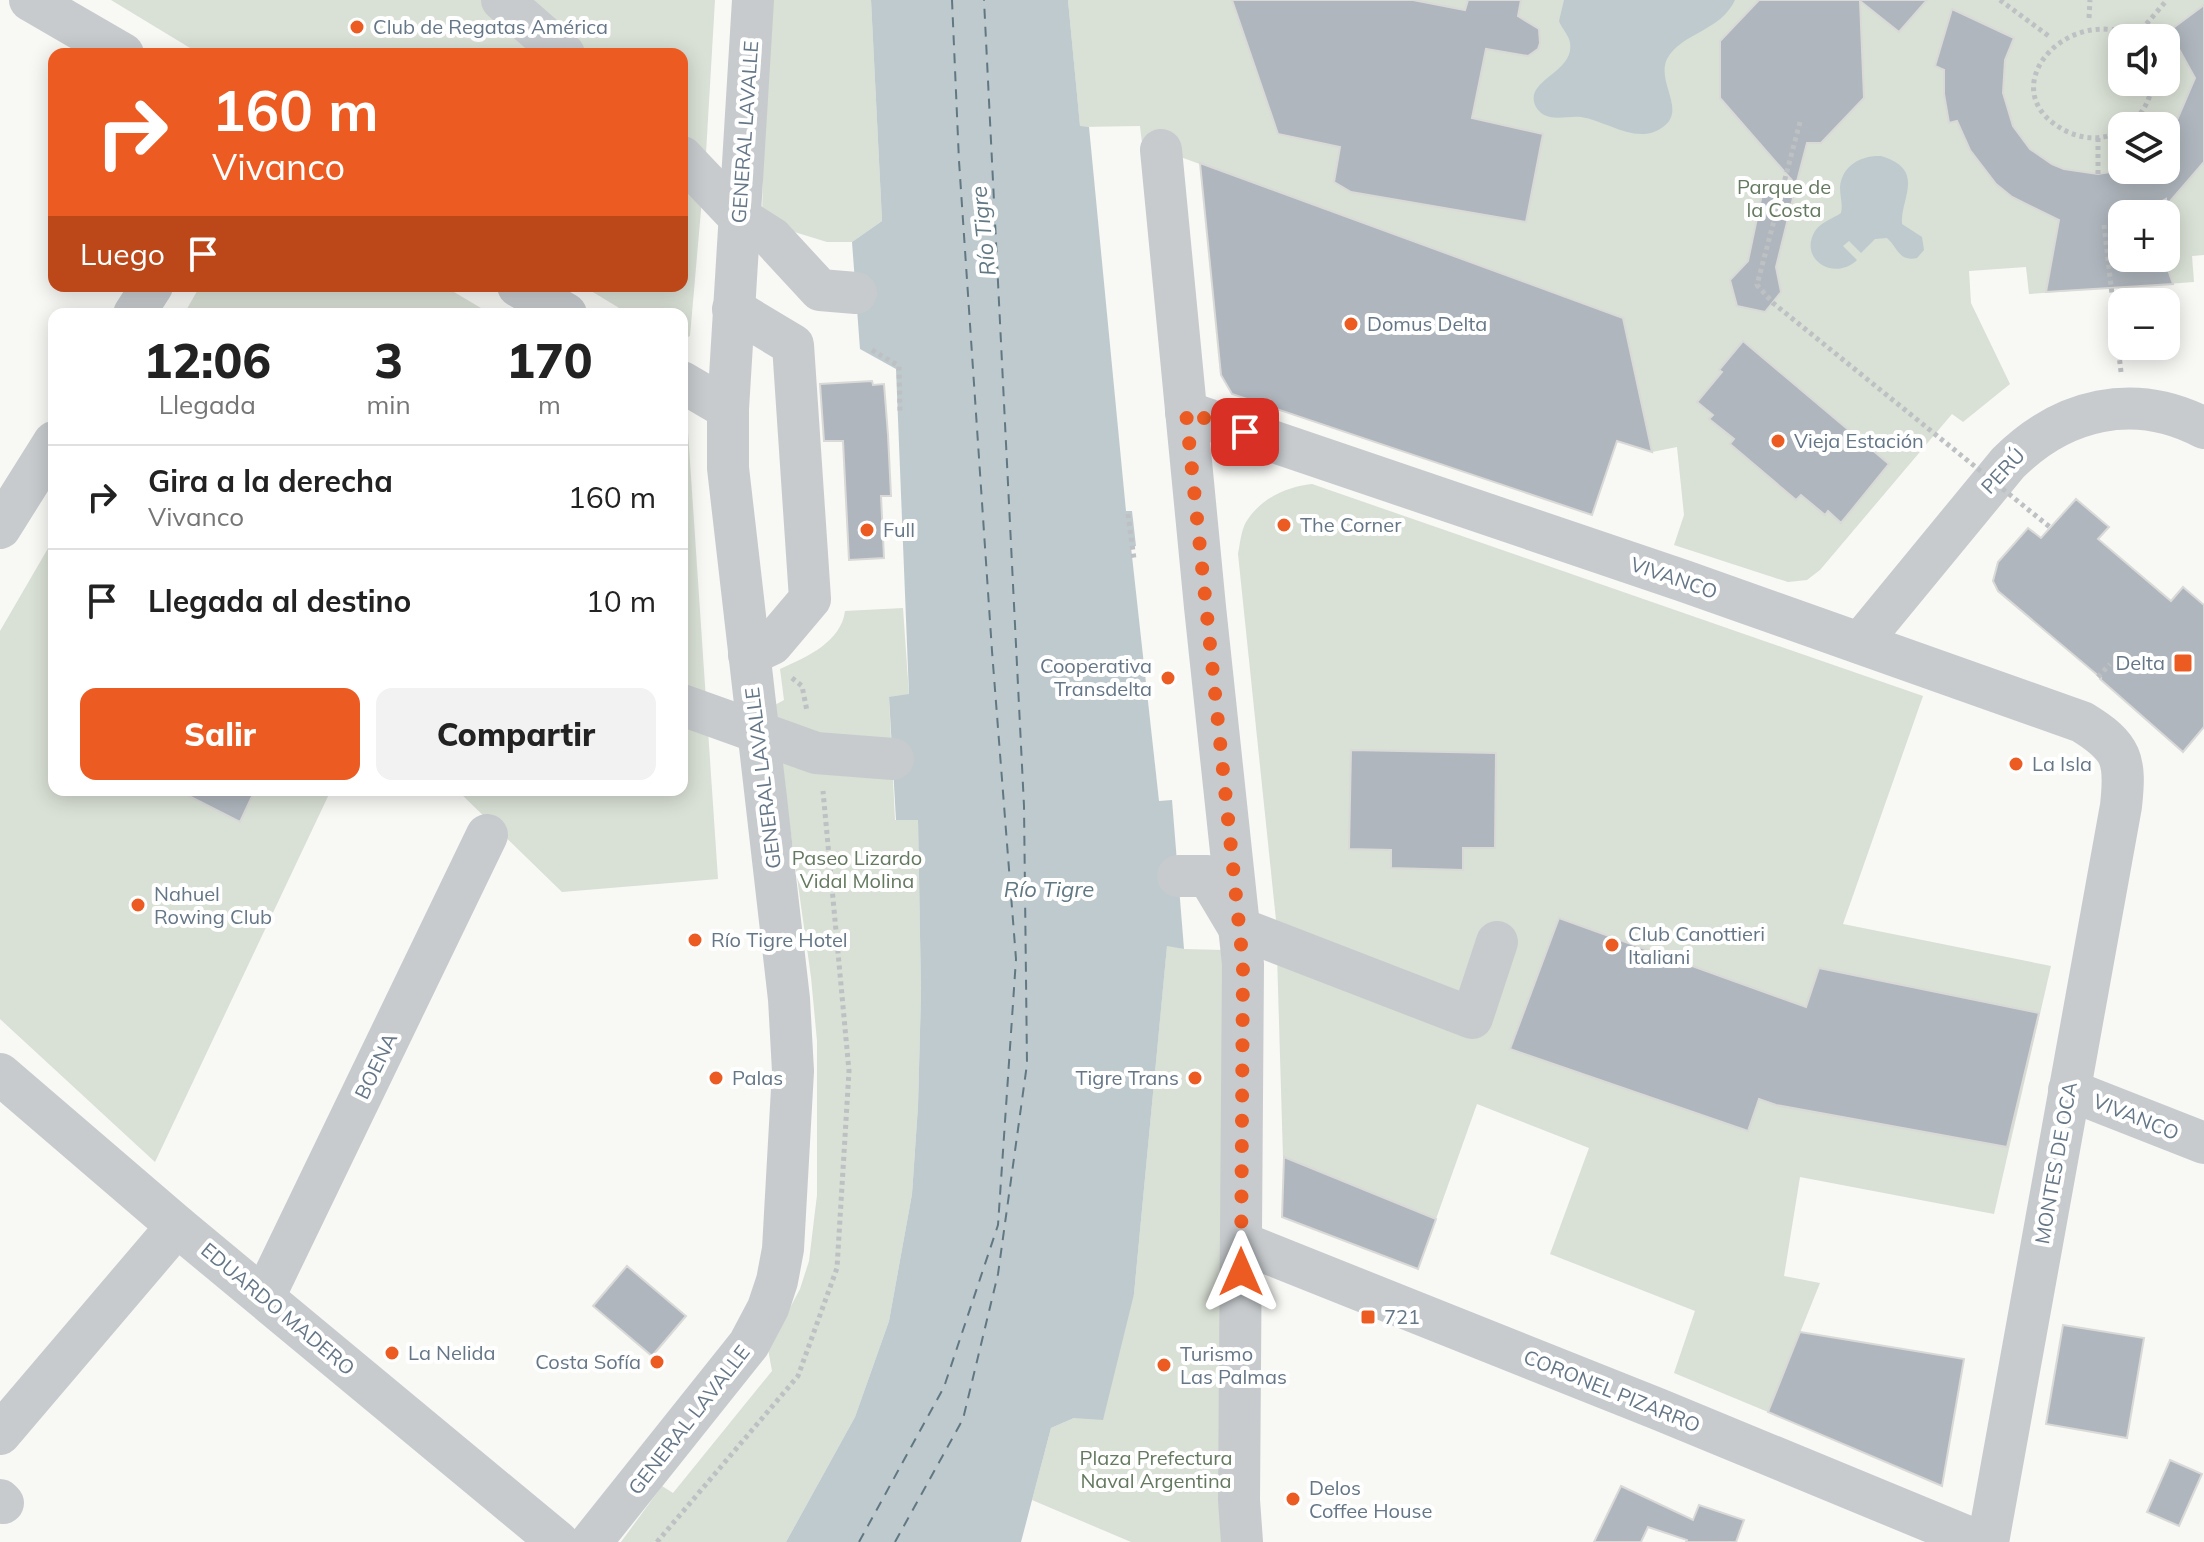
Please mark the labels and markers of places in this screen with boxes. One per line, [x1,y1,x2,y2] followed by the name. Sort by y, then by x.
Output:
[373,14,608,39] place label: Club de Regatas América
[348,18,366,36] marker: Club de Regatas América
[1367,311,1487,336] place label: Domus Delta
[1342,315,1360,333] marker: Domus Delta
[1211,398,1279,466] pin
[1794,428,1924,453] place label: Vieja Estación
[1769,432,1787,450] marker: Vieja Estación
[1300,512,1402,537] place label: The Corner
[1275,516,1293,534] marker: The Corner
[883,517,915,542] place label: Full
[858,521,876,539] marker: Full
[2115,650,2165,675] place label: Delta
[2172,652,2194,674] marker: Delta
[1040,653,1152,701] place label: Cooperativa Transdelta
[1159,669,1177,687] marker: Cooperativa Transdelta
[2032,751,2092,776] place label: La Isla
[2007,755,2025,773] marker: La Isla
[154,881,272,929] place label: Nahuel Rowing Club
[129,896,147,914] marker: Nahuel Rowing Club
[1628,921,1765,969] place label: Club Canottieri Italiani
[711,927,848,952] place label: Río Tigre Hotel
[686,931,704,949] marker: Río Tigre Hotel
[1603,936,1621,954] marker: Club Canottieri Italiani
[732,1065,783,1090] place label: Palas
[1076,1065,1179,1090] place label: Tigre Trans
[707,1069,725,1087] marker: Palas
[1186,1069,1204,1087] marker: Tigre Trans
[1384,1304,1420,1329] place label: 721
[1359,1308,1377,1326] marker: 721
[408,1340,495,1365] place label: La Nelida
[1180,1341,1287,1389] place label: Turismo Las Palmas
[383,1344,401,1362] marker: La Nelida
[535,1349,641,1374] place label: Costa Sofía
[648,1353,666,1371] marker: Costa Sofía
[1155,1356,1173,1374] marker: Turismo Las Palmas
[1309,1475,1432,1523] place label: Delos Coffee House
[1284,1490,1302,1508] marker: Delos Coffee House

